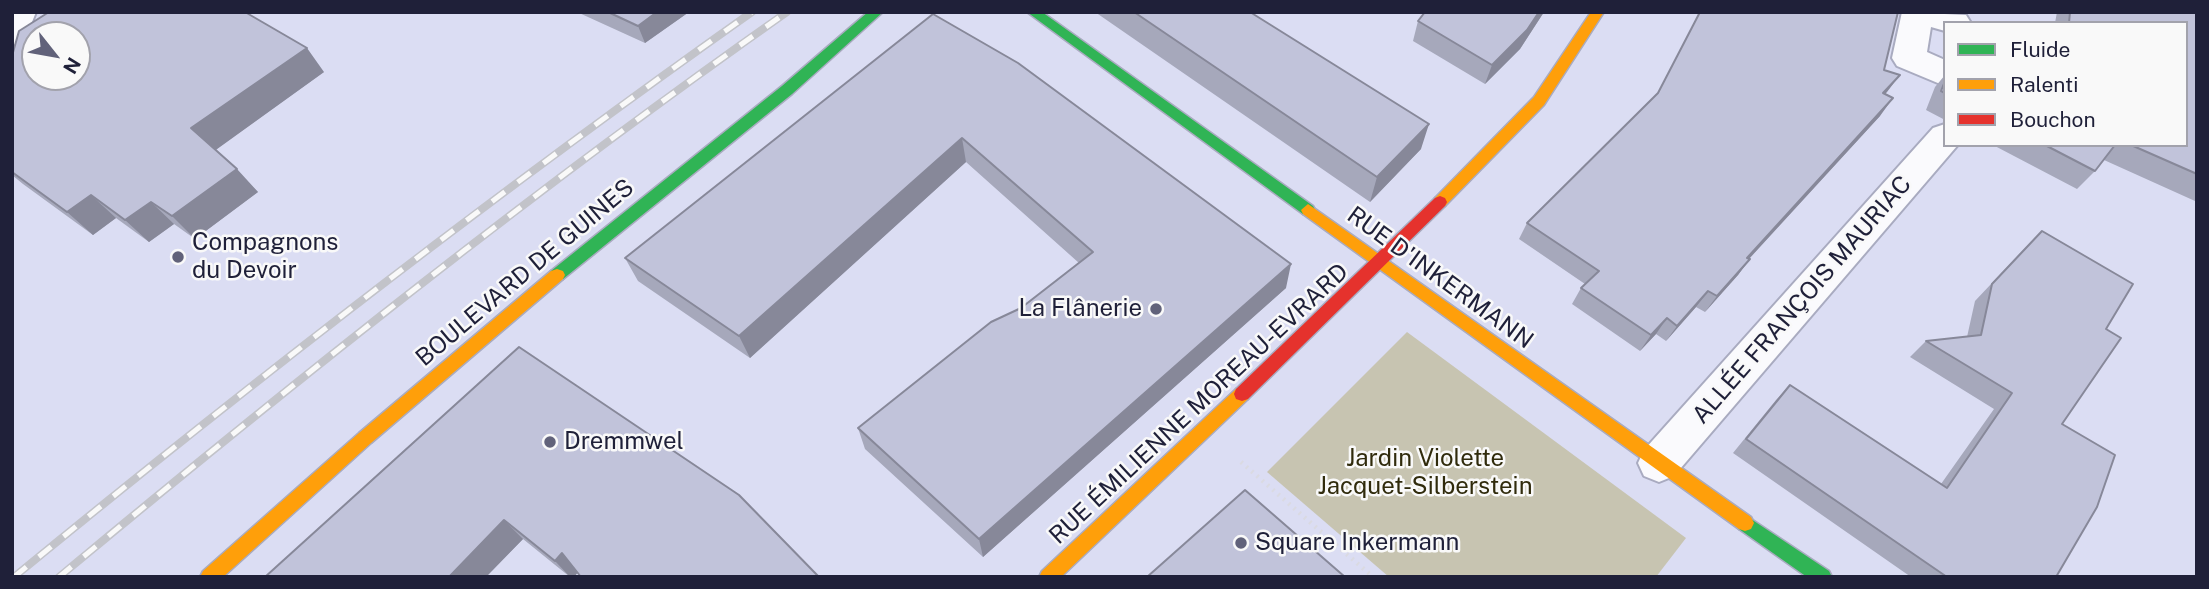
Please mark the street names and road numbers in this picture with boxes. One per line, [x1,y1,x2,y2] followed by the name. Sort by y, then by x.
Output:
[1686,170,1918,430] street label: ALLÉE FRANÇOIS MAURIAC
[410,173,640,373] street label: BOULEVARD DE GUINES
[1341,201,1539,355] street label: RUE D'INKERMANN
[1044,258,1354,550] street label: RUE ÉMILIENNE MOREAU-EVRARD

